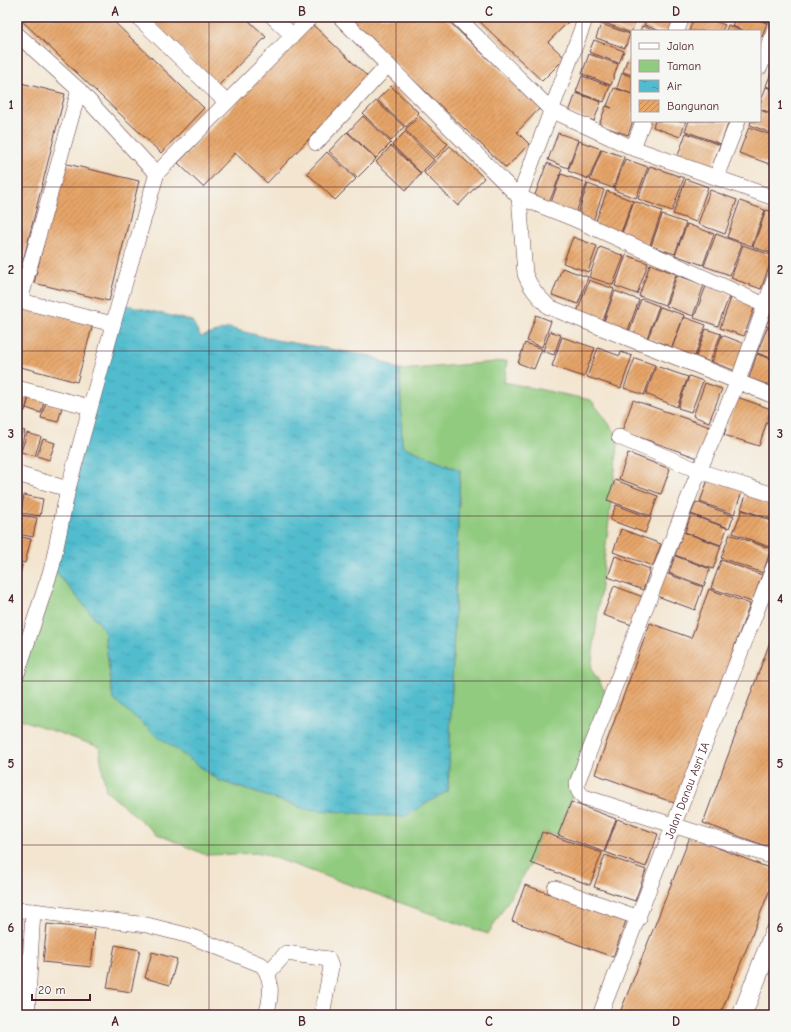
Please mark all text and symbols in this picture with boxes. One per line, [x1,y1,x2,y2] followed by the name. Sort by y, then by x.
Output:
[111,4,119,19] text: A
[298,4,306,19] text: B
[485,4,493,19] text: C
[672,4,680,19] text: D
[631,30,761,122] legend
[667,39,694,53] text: Jalan
[667,59,701,73] text: Taman
[667,79,682,93] text: Air
[8,97,14,112] text: 1
[777,97,783,112] text: 1
[667,99,719,113] text: Bangunan
[8,262,14,277] text: 2
[777,262,783,277] text: 2
[8,426,14,441] text: 3
[777,426,783,441] text: 3
[8,591,14,606] text: 4
[777,591,783,606] text: 4
[662,740,712,841] street label: Jalan Danau Asri IA
[8,756,15,771] text: 5
[777,756,784,771] text: 5
[8,920,15,935] text: 6
[777,920,784,935] text: 6
[32,976,90,1002] scale bar
[38,983,66,997] text: 20 m
[111,1014,119,1029] text: A
[298,1014,306,1029] text: B
[485,1014,493,1029] text: C
[672,1014,680,1029] text: D

